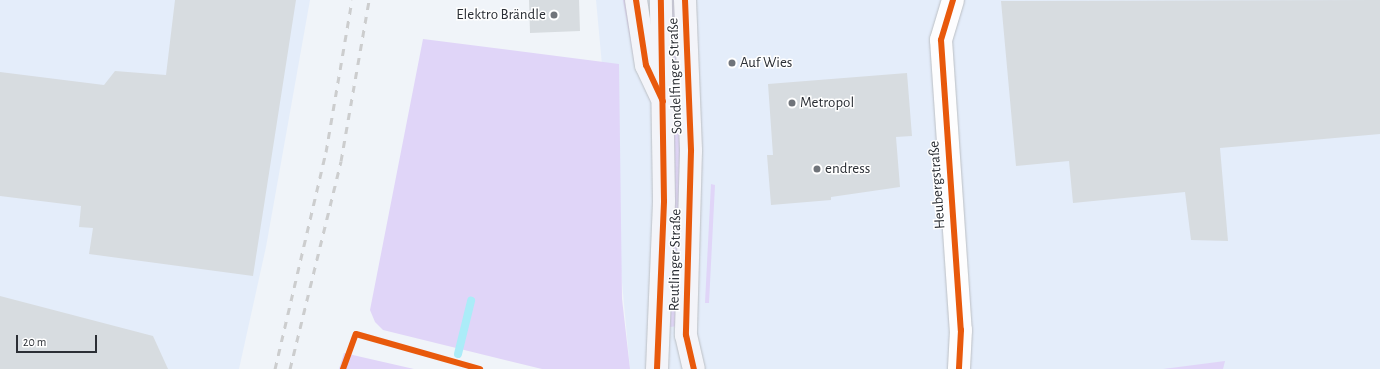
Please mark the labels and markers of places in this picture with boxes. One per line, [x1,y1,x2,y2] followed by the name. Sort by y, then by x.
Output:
[456,6,546,24] place label: Elektro Brändle
[549,10,559,20] marker: Elektro Brändle
[740,54,792,72] place label: Auf Wies
[727,58,737,68] marker: Auf Wies
[800,94,854,112] place label: Metropol
[787,98,797,108] marker: Metropol
[825,160,870,178] place label: endress
[812,164,822,174] marker: endress

